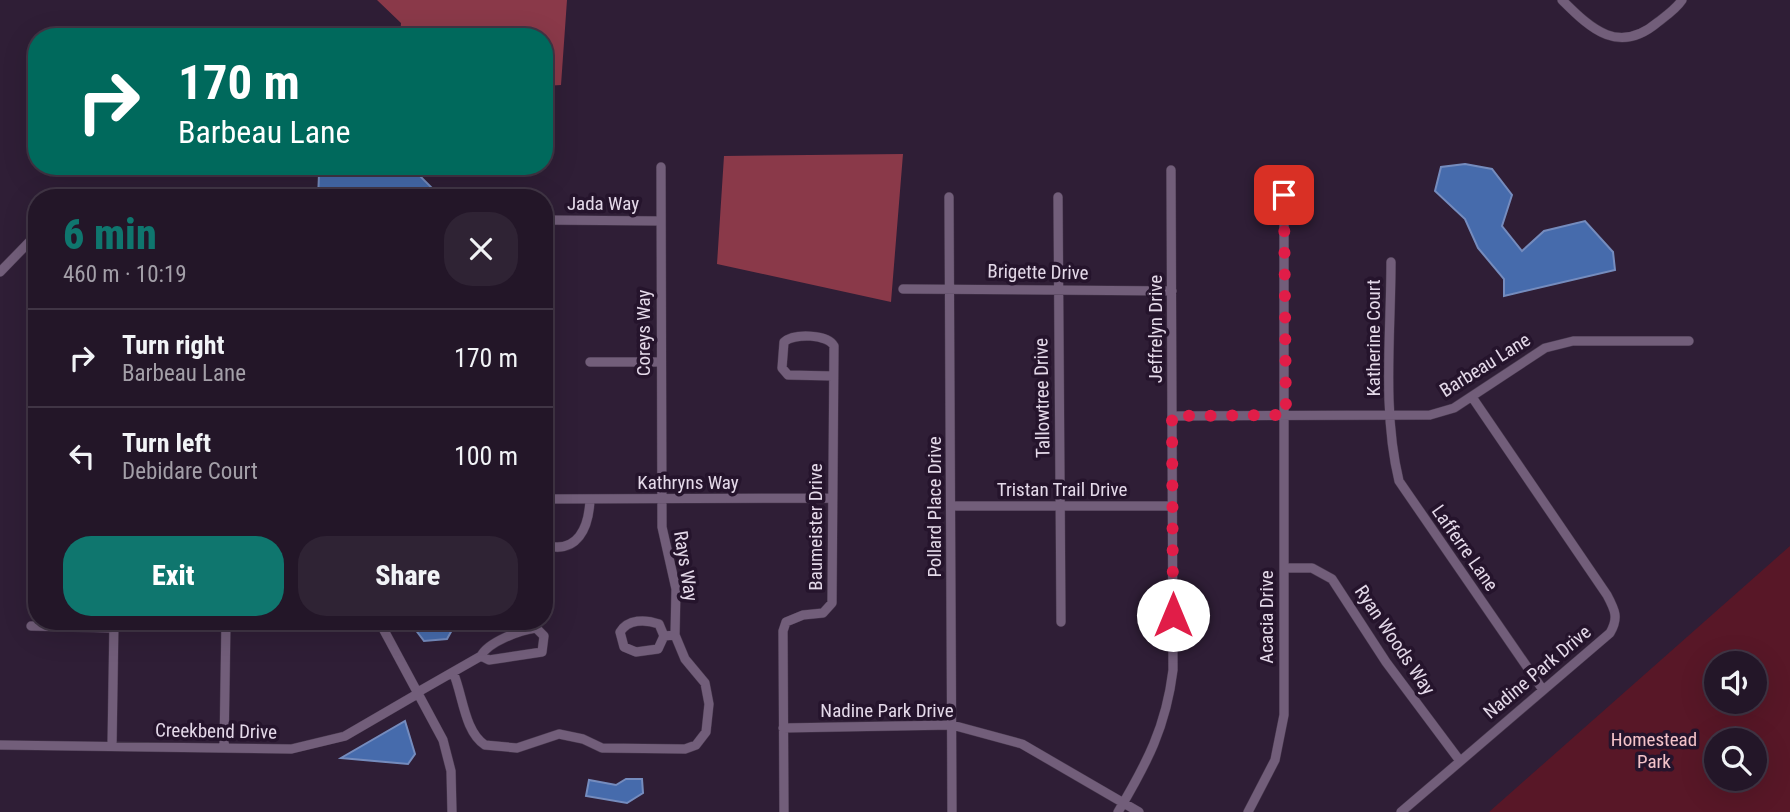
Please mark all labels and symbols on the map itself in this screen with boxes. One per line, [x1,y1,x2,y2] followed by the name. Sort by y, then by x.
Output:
[1254,165,1314,225] pin
[567,192,639,215] street label: Jada Way
[987,260,1089,284] street label: Brigette Drive
[1144,275,1167,383] street label: Jeffrelyn Drive
[1362,279,1385,397] street label: Katherine Court
[632,290,655,376] street label: Coreys Way
[1435,328,1535,402] street label: Barbeau Lane
[1029,338,1055,458] street label: Tallowtree Drive
[923,436,946,578] street label: Pollard Place Drive
[804,463,827,591] street label: Baumeister Drive
[637,471,739,494] street label: Kathryns Way
[997,478,1127,501] street label: Tristan Trail Drive
[1427,501,1503,596] street label: Lafferre Lane
[669,529,703,603] street label: Rays Way
[1255,570,1278,664] street label: Acacia Drive
[1136,578,1210,652] position arrow
[1350,581,1440,699] street label: Ryan Woods Way
[1479,620,1596,724] street label: Nadine Park Drive
[820,699,954,722] street label: Nadine Park Drive
[155,718,277,744] street label: Creekbend Drive
[1611,728,1697,773] park label: Homestead Park

